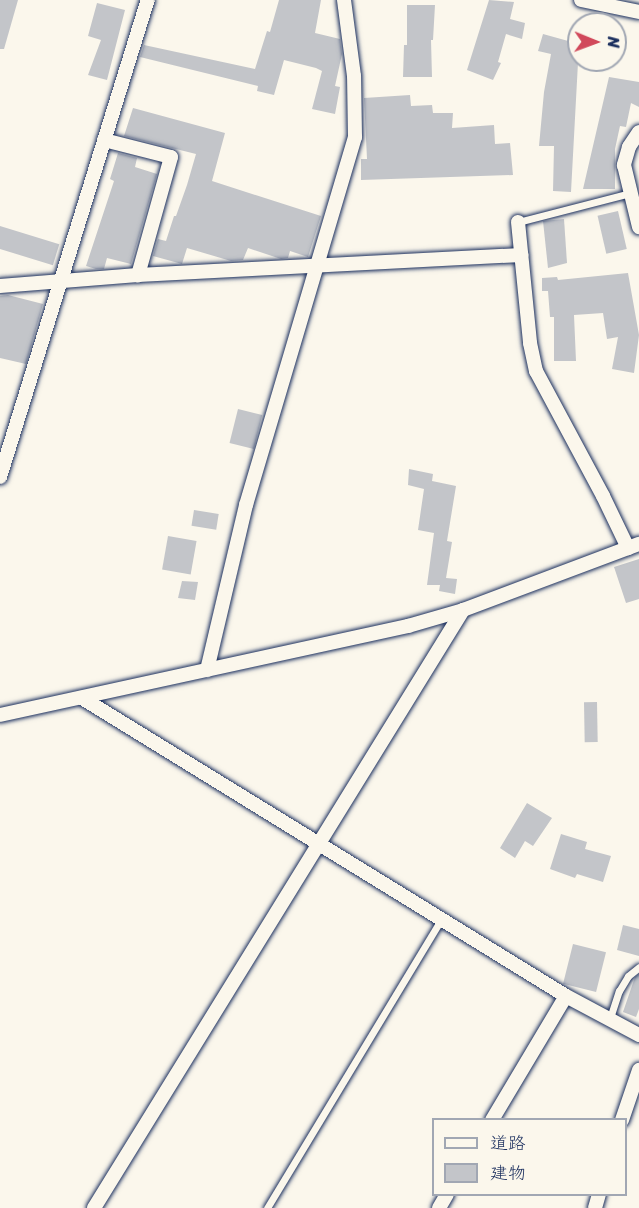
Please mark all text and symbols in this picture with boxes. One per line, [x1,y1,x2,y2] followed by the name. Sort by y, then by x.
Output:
[567,12,627,72] north arrow
[599,36,628,48] text: N
[432,1118,627,1196] legend
[490,1127,526,1159] text: 道路
[490,1157,526,1189] text: 建物

